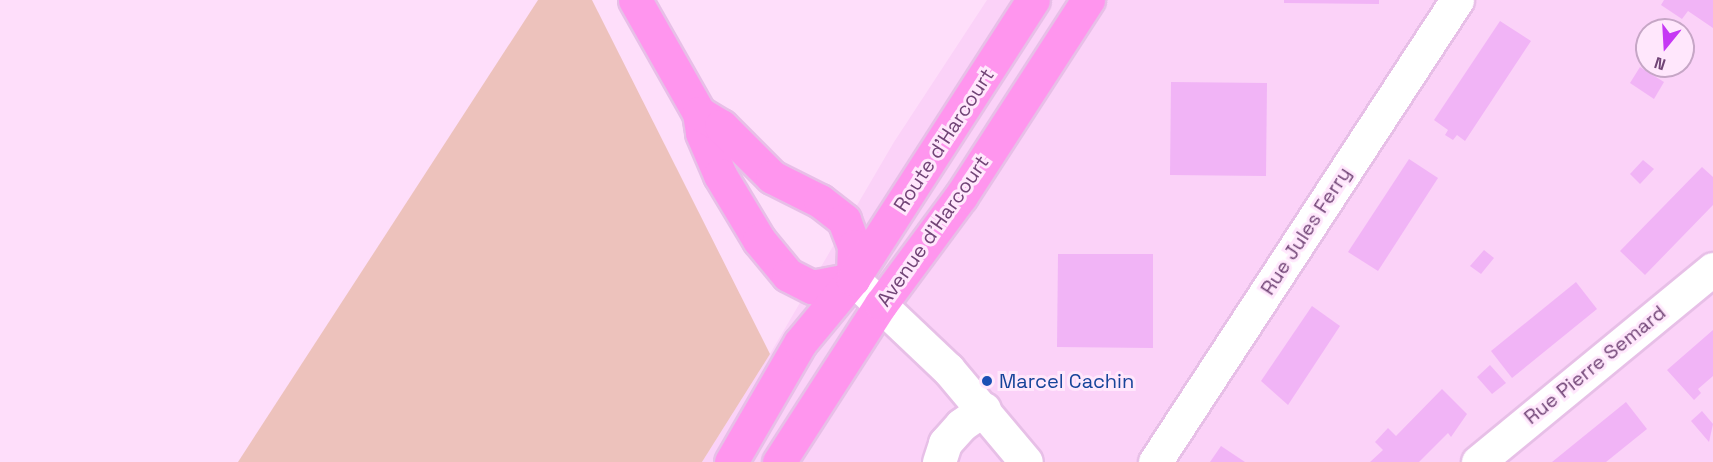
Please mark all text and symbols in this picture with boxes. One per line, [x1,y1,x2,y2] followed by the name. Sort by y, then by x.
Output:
[1635,18,1695,78] north arrow
[1652,52,1668,75] text: N
[889,64,999,216] street label: Route d'Harcourt
[872,151,994,311] street label: Avenue d'Harcourt
[1256,163,1356,299] street label: Rue Jules Ferry
[1519,301,1671,429] street label: Rue Pierre Semard
[999,369,1134,393] place label: Marcel Cachin
[980,374,994,388] marker: Marcel Cachin

